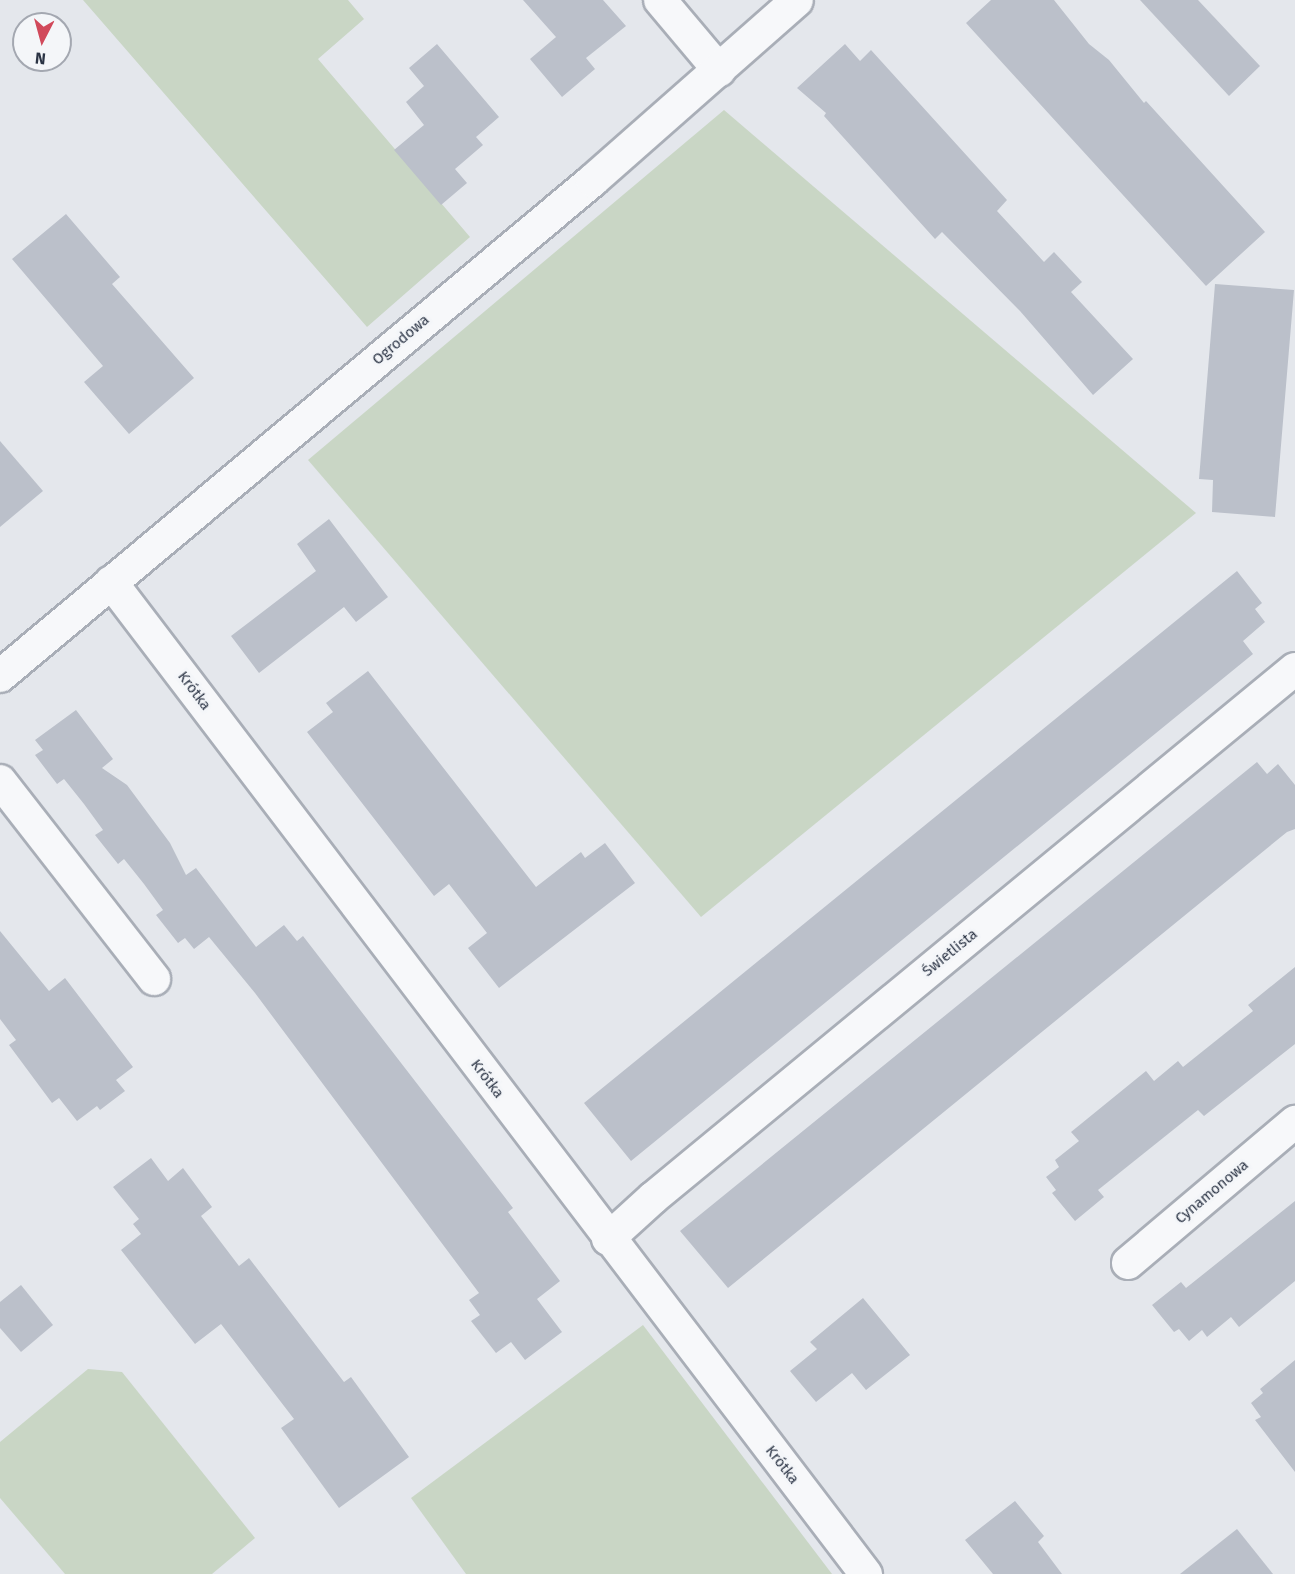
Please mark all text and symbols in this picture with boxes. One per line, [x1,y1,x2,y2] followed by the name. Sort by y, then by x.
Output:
[12,12,72,72] north arrow
[34,48,47,68] text: N
[369,311,433,369] street label: Ogrodowa
[174,668,214,714] street label: Krótka
[919,925,981,981] street label: Świetlista
[467,1056,507,1102] street label: Krótka
[1172,1156,1252,1228] street label: Cynamonowa
[761,1442,803,1488] street label: Krótka

